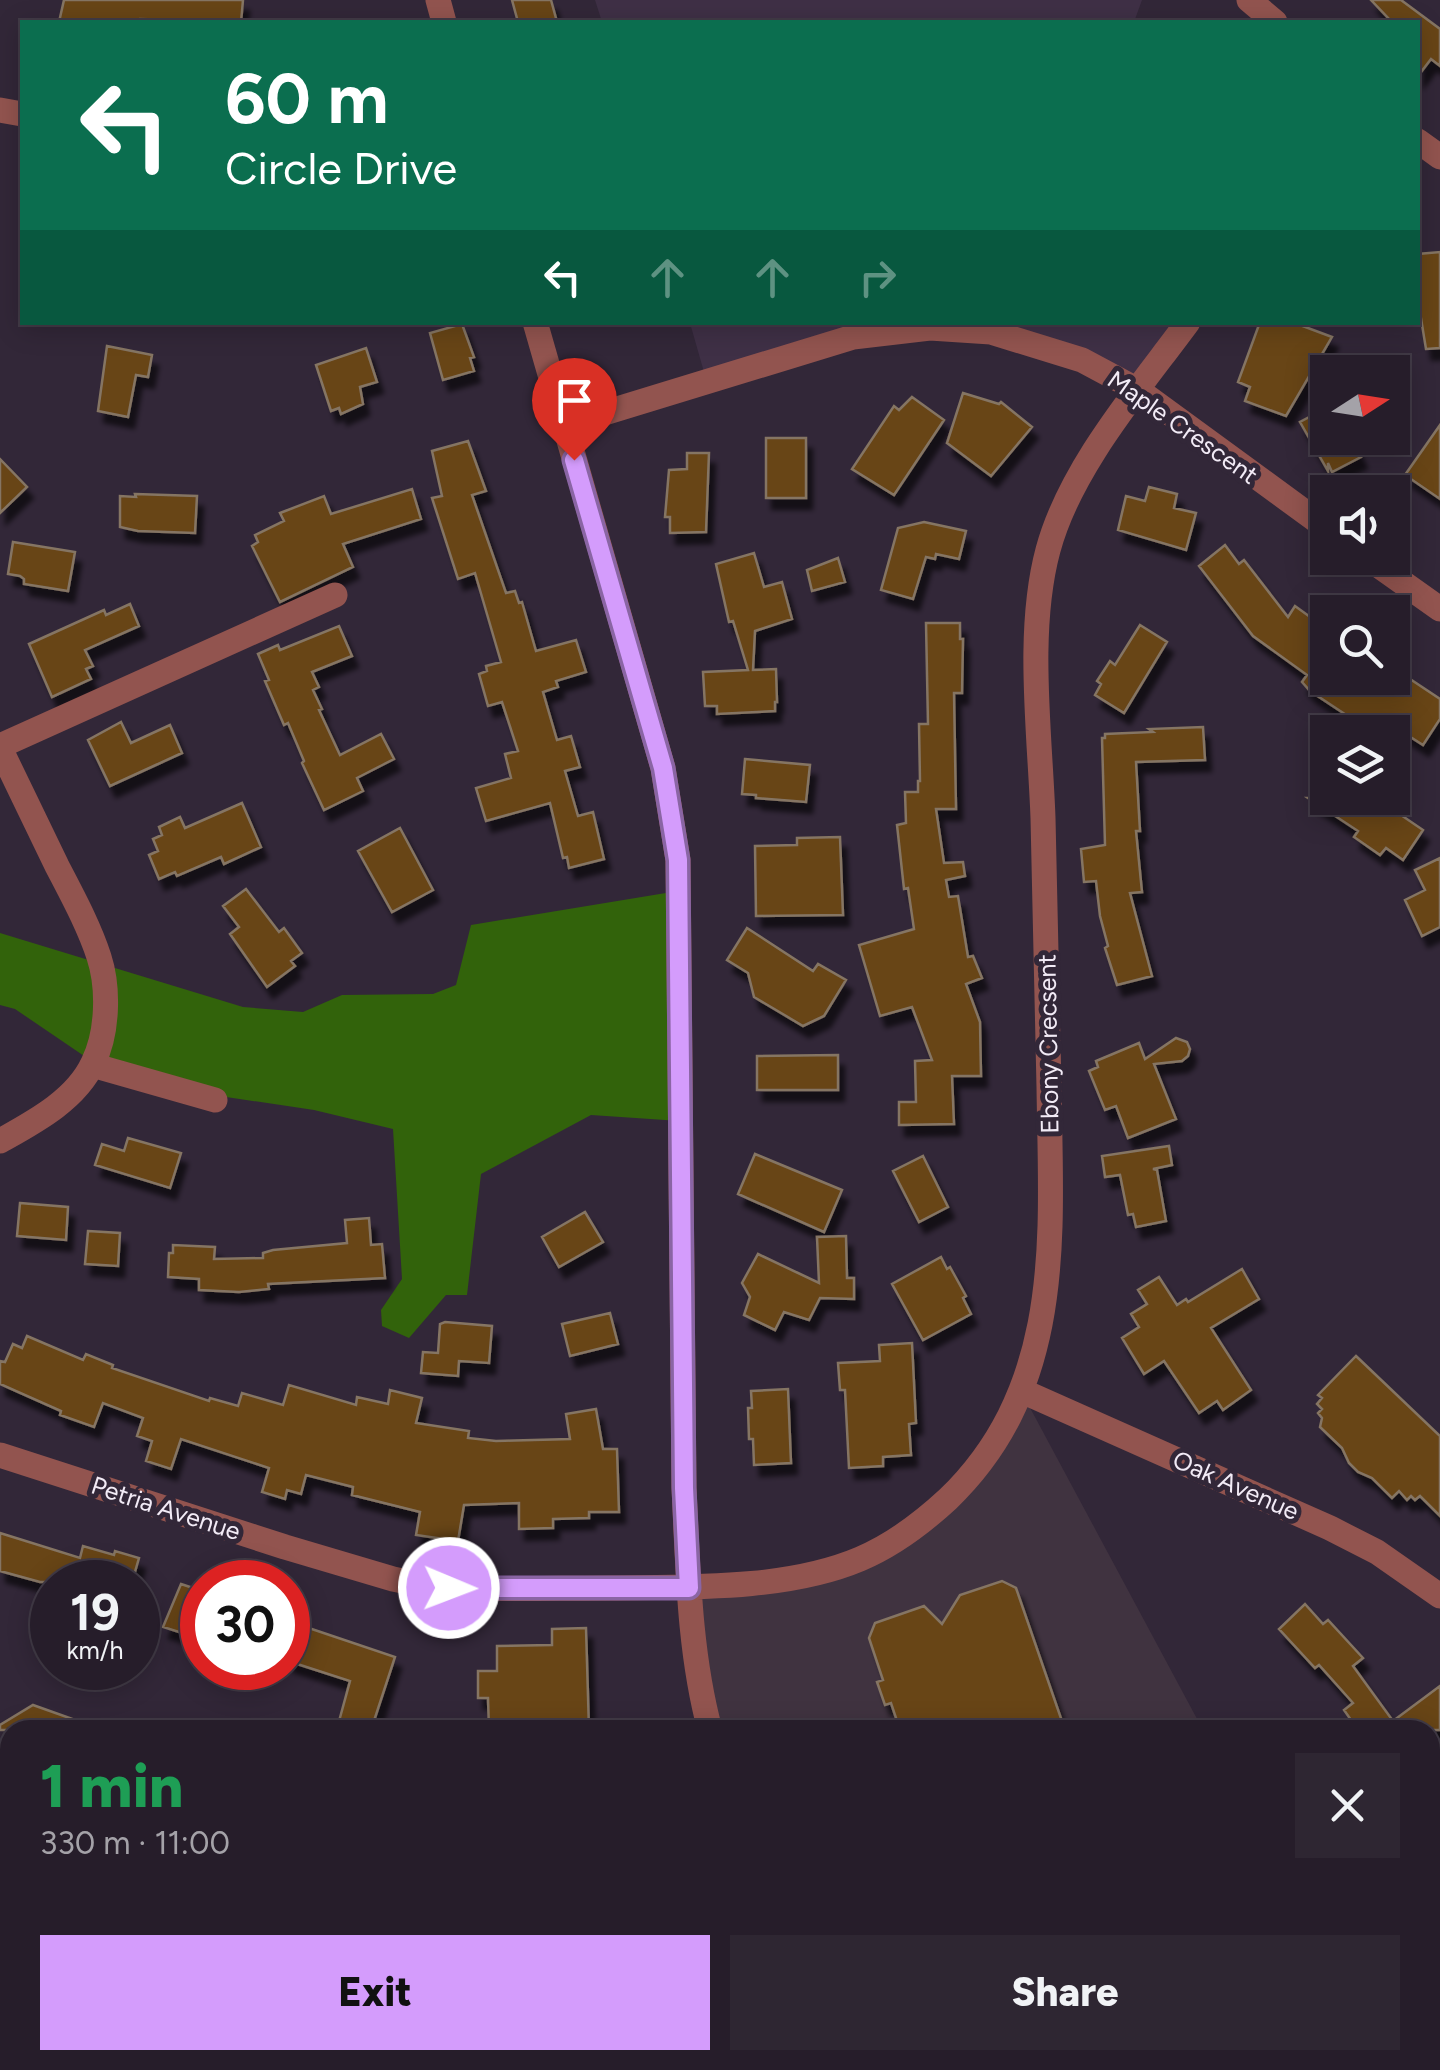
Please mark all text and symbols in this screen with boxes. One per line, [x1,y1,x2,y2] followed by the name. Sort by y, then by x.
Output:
[225,56,389,141] text: 60 m
[60,60,190,190] icon: left
[225,141,457,195] text: Circle Drive
[535,250,590,305] icon: left
[640,250,695,305] icon: ahead
[745,250,800,305] icon: ahead
[850,250,905,305] icon: right
[1310,355,1410,455] north arrow
[1310,355,1410,815] map controls
[532,358,617,461] pin
[1102,364,1264,490] street label: Maple Crescent
[547,373,602,428] icon: arrive
[1310,475,1410,575] button: sound
[1310,595,1410,695] button: search
[1310,715,1410,815] button: layers
[1031,954,1065,1134] street label: Ebony Crecsent
[1168,1444,1304,1526] street label: Oak Avenue
[88,1470,244,1546] street label: Petria Avenue
[397,1536,501,1640] position arrow
[180,1560,310,1690] speed limit sign: 30
[70,1582,120,1643] text: 19
[66,1635,124,1665] text: km/h
[40,1750,183,1822] text: 1 min
[1295,1753,1400,1858] button: close
[40,1824,230,1862] text: 330 m · 11:00
[40,1935,710,2050] button: Exit
[730,1935,1400,2050] button: Share

